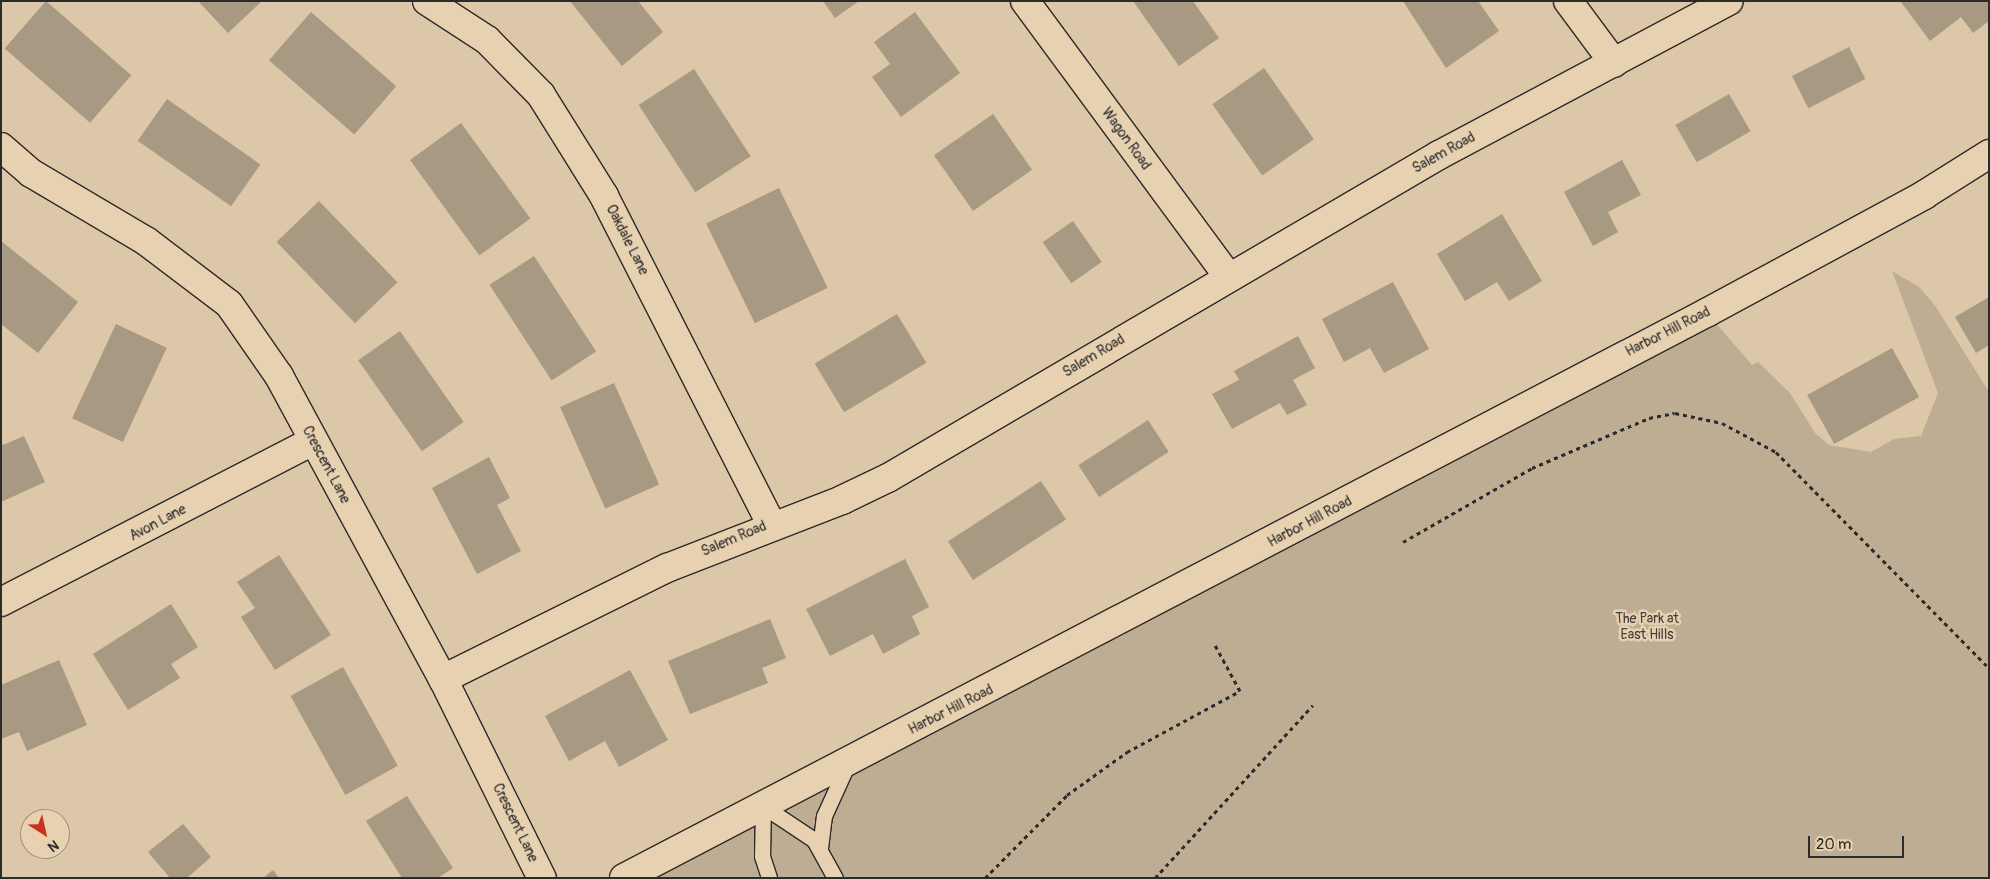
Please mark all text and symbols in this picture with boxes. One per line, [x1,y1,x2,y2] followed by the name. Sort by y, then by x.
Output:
[1098,105,1154,173] street label: Wagon Road
[1410,129,1478,177] street label: Salem Road
[602,202,652,278] street label: Oakdale Lane
[1623,303,1713,361] street label: Harbor Hill Road
[1060,331,1128,381] street label: Salem Road
[299,423,353,507] street label: Crescent Lane
[1265,493,1355,551] street label: Harbor Hill Road
[127,501,189,545] street label: Avon Lane
[699,518,769,560] street label: Salem Road
[1615,611,1679,644] park label: The Park at East Hills
[906,681,996,739] street label: Harbor Hill Road
[489,781,541,865] street label: Crescent Lane
[20,809,70,859] north arrow
[1810,826,1906,858] scale bar
[1816,835,1851,854] text: 20 m
[45,836,62,856] text: N

